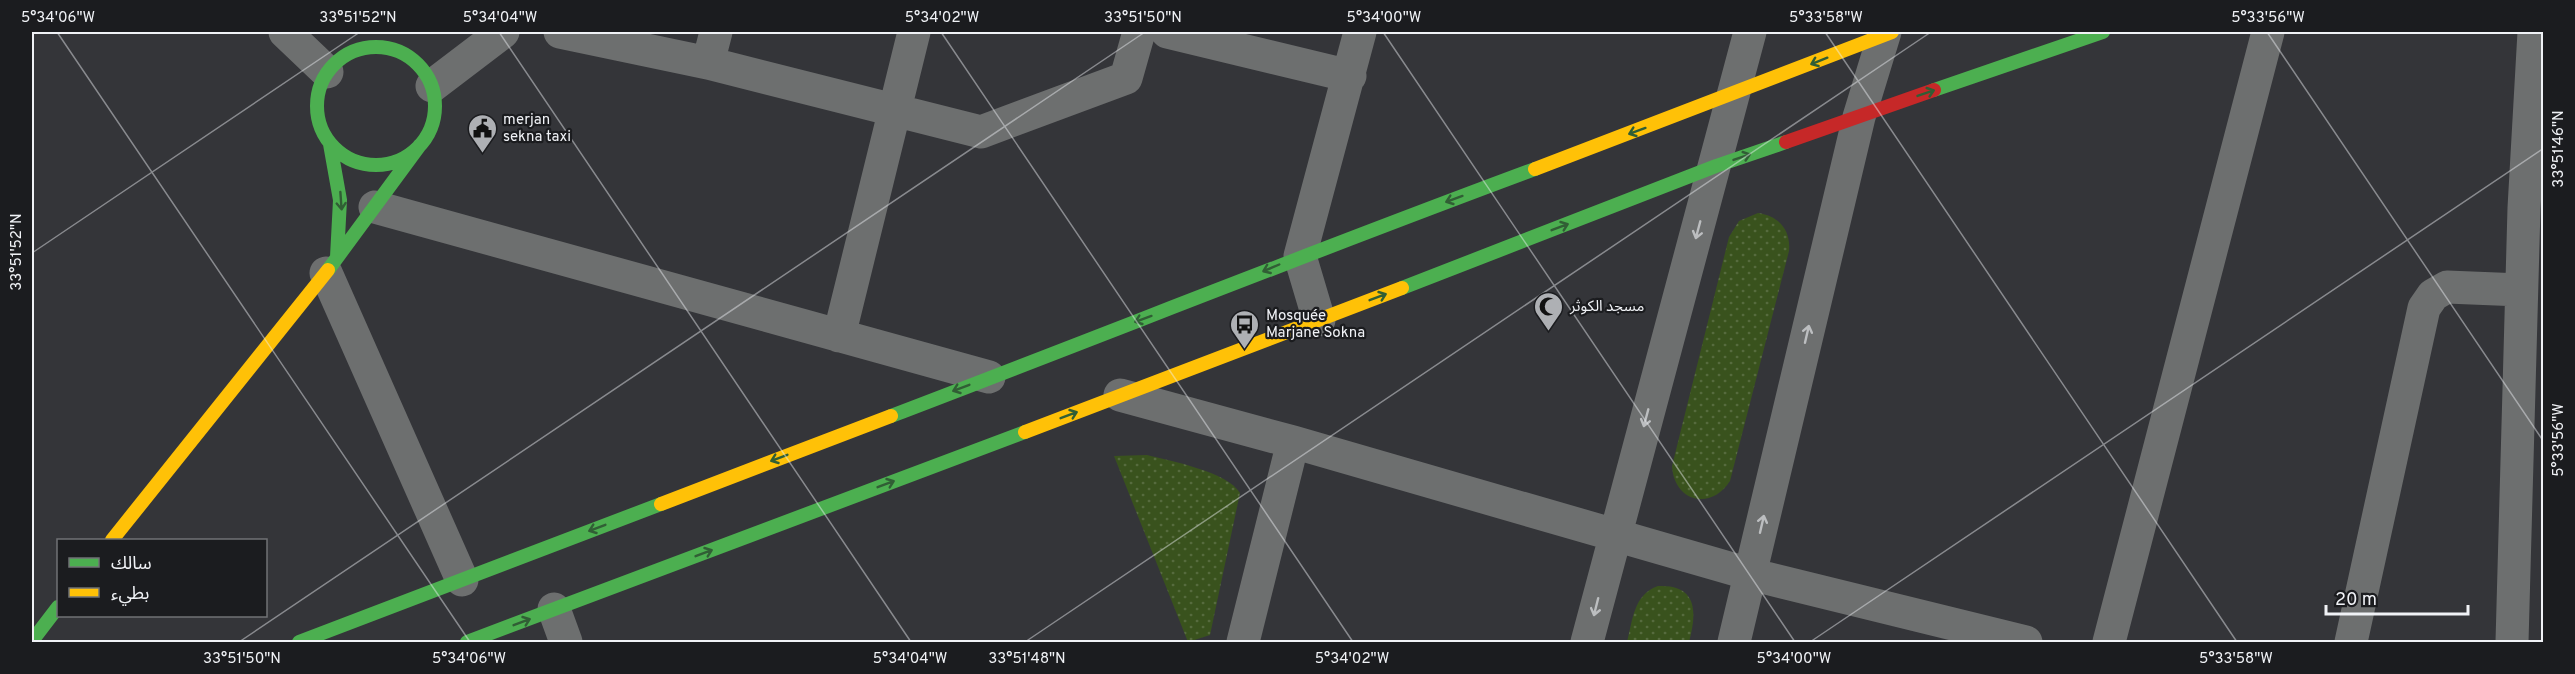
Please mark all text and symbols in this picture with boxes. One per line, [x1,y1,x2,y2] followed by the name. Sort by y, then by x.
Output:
[21,9,95,28] text: 5°34'06"W
[319,9,397,28] text: 33°51'52"N
[463,9,537,28] text: 5°34'04"W
[905,9,979,28] text: 5°34'02"W
[1104,9,1182,28] text: 33°51'50"N
[1347,9,1421,28] text: 5°34'00"W
[1789,9,1863,28] text: 5°33'58"W
[2231,9,2305,28] text: 5°33'56"W
[1810,56,1828,67] one-way arrow
[1916,87,1935,98] one-way arrow
[2550,110,2569,188] text: 33°51'46"N
[503,111,571,147] place label: merjan sekna taxi
[466,112,498,154] public building icon: merjan sekna taxi
[1628,126,1646,137] one-way arrow
[1732,151,1751,162] one-way arrow
[335,191,346,211] one-way arrow
[1445,194,1464,205] one-way arrow
[8,213,27,291] text: 33°51'52"N
[1550,220,1569,231] one-way arrow
[1692,220,1703,239] one-way arrow
[1263,263,1281,274] one-way arrow
[1533,290,1565,332] mosque icon: مسجد الكوثر
[1368,291,1387,302] one-way arrow
[1569,298,1644,317] place label: مسجد الكوثر
[1266,307,1365,343] place label: Mosquée Marjane Sokna
[1229,308,1261,350] bus stop icon: Mosquée Marjane Sokna
[1134,314,1153,325] one-way arrow
[1801,325,1813,344] one-way arrow
[952,383,971,394] one-way arrow
[2550,403,2569,477] text: 5°33'56"W
[1059,409,1078,420] one-way arrow
[1640,409,1652,428] one-way arrow
[770,453,789,464] one-way arrow
[877,477,895,488] one-way arrow
[1756,515,1768,534] one-way arrow
[588,523,607,534] one-way arrow
[57,539,267,617] legend
[694,546,713,557] one-way arrow
[111,553,152,576] text: سالك
[2326,578,2468,616] scale bar
[111,583,149,606] text: بطيء
[2335,589,2377,612] text: 20 m
[1590,597,1602,616] one-way arrow
[512,615,531,626] one-way arrow
[203,650,281,669] text: 33°51'50"N
[432,650,506,669] text: 5°34'06"W
[873,650,947,669] text: 5°34'04"W
[988,650,1066,669] text: 33°51'48"N
[1315,650,1389,669] text: 5°34'02"W
[1757,650,1831,669] text: 5°34'00"W
[2199,650,2273,669] text: 5°33'58"W

